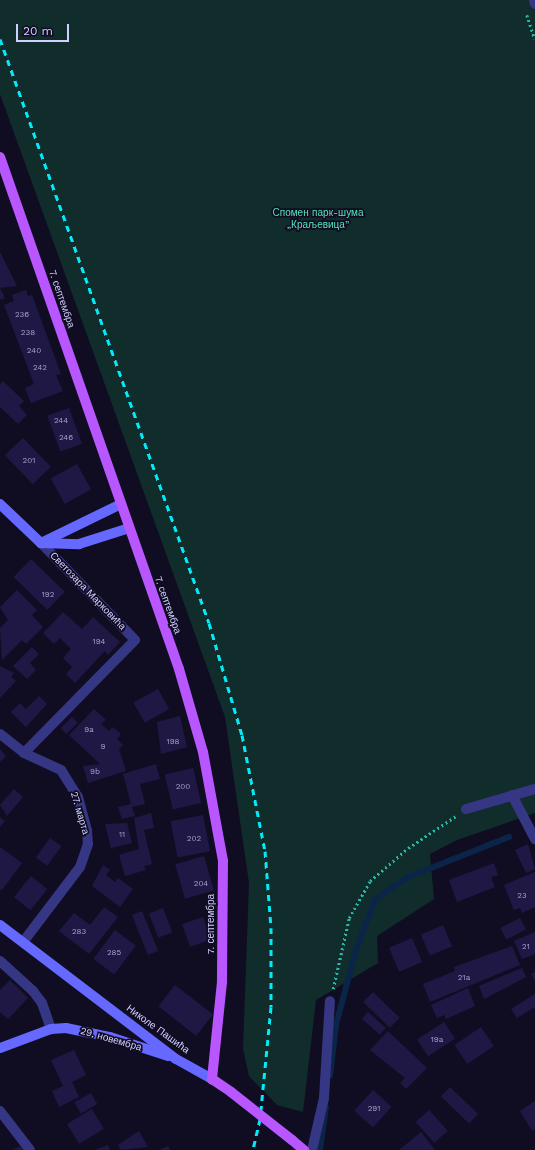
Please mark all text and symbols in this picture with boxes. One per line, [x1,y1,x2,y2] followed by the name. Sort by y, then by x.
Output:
[18,16,71,42] scale bar
[23,24,53,38] text: 20 m
[273,206,363,230] park label: Спомен парк-шума „Краљевица”
[47,269,77,329] street label: 7. септембра
[15,310,29,320] house number: 236
[21,328,35,338] house number: 238
[27,346,41,356] house number: 240
[33,363,47,373] house number: 242
[54,416,68,426] house number: 244
[59,433,73,443] house number: 246
[23,456,35,466] house number: 201
[48,549,128,633] street label: Светозара Марковића
[152,575,184,635] street label: 7. септембра
[42,590,54,600] house number: 192
[93,637,105,647] house number: 194
[84,725,94,735] house number: 9a
[167,737,179,747] house number: 198
[101,742,105,752] house number: 9
[90,767,100,777] house number: 9b
[176,782,190,792] house number: 200
[68,790,92,836] street label: 27. марта
[119,830,125,840] house number: 11
[187,834,201,844] house number: 202
[194,879,208,889] house number: 204
[517,891,527,901] house number: 23
[205,894,217,954] street label: 7. септембра
[72,927,86,937] house number: 283
[522,942,530,952] house number: 21
[107,948,121,958] house number: 285
[458,973,470,983] house number: 21a
[124,1002,192,1056] street label: Николе Пашића
[79,1024,143,1054] street label: 29. новембра
[431,1035,443,1045] house number: 19a
[368,1104,380,1114] house number: 291

